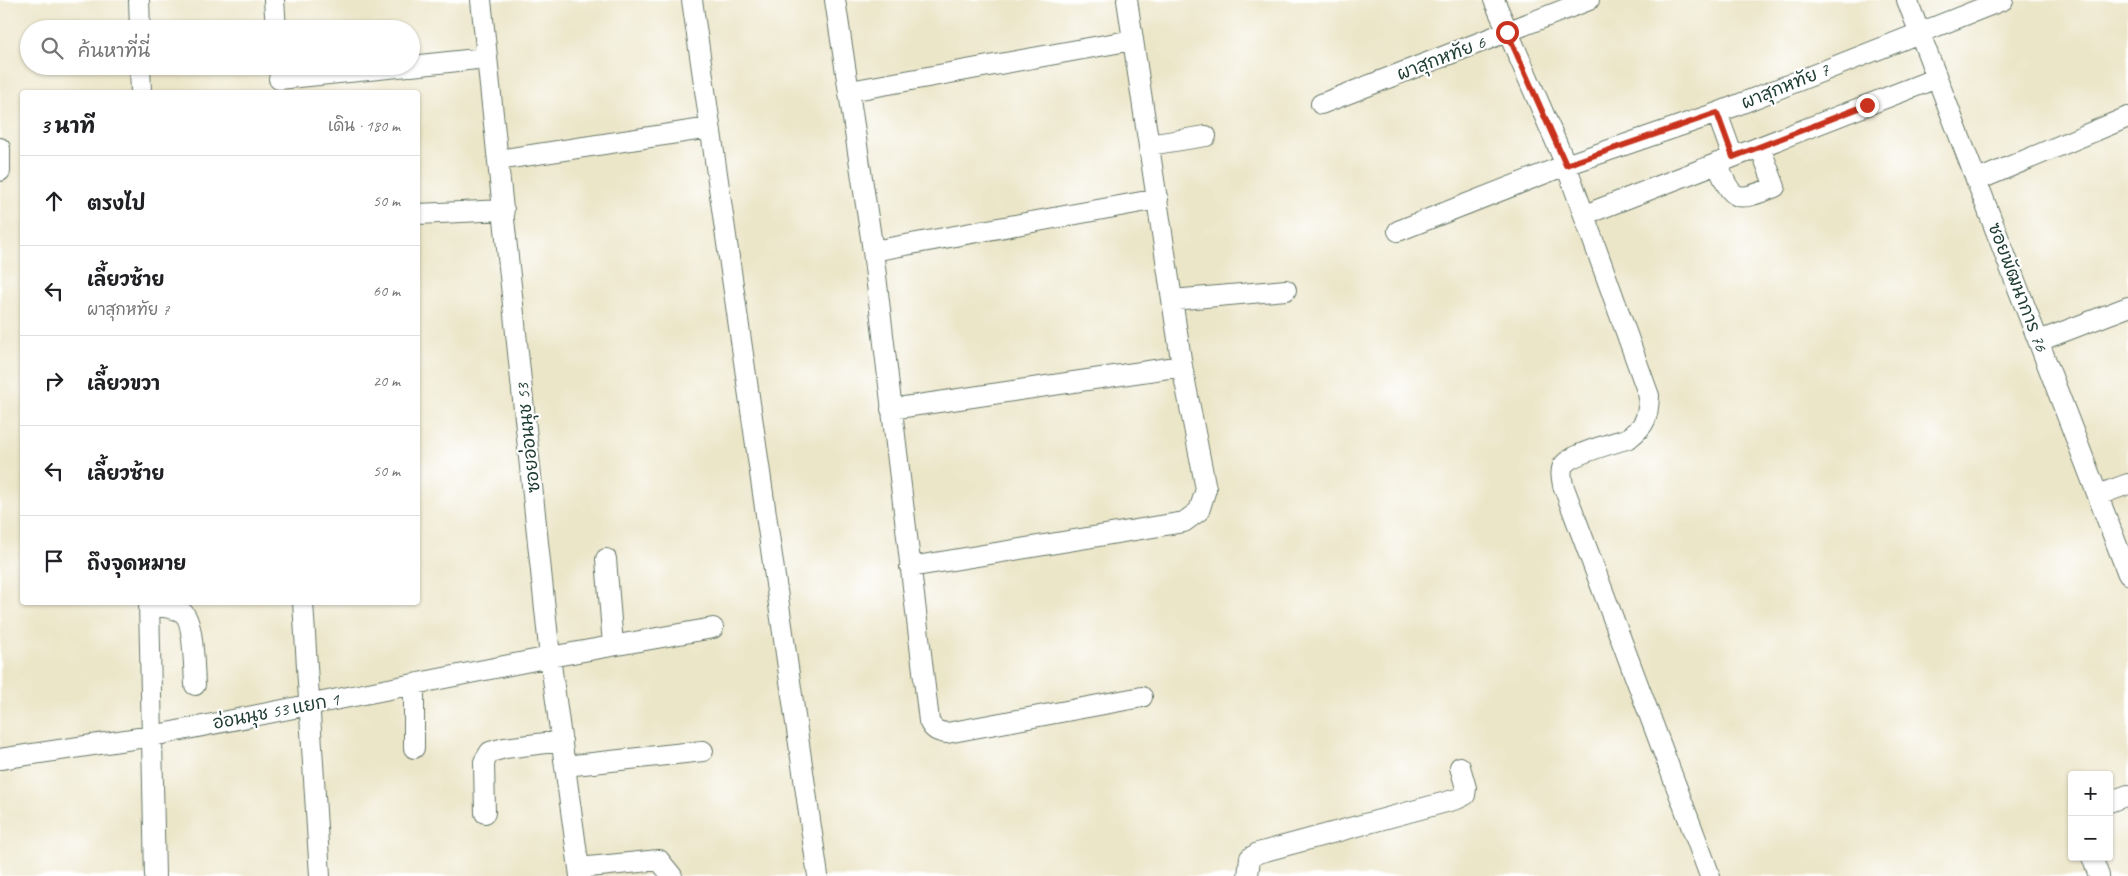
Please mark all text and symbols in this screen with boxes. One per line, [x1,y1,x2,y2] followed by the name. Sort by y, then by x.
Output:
[20,20,420,75] search box
[1496,21,1519,44] route start
[1394,31,1490,88] street label: ผาสุกหทัย 6
[38,34,66,62] icon: search
[78,39,150,63] text: ค้นหาที่นี่
[1738,58,1834,116] street label: ผาสุกหทัย 7
[1856,94,1879,117] route end
[40,113,95,139] text: 3 นาที
[328,116,400,136] text: เดิน · 180 m
[40,187,68,215] icon: ahead
[373,191,400,211] text: 50 m
[87,192,145,216] text: ตรงไป
[1983,220,2053,355] street label: ซอยพัฒนาการ 76
[87,268,164,292] text: เลี้ยวซ้าย
[40,277,68,305] icon: left
[373,281,400,301] text: 60 m
[87,300,170,320] text: ผาสุกหทัย 7
[40,367,68,395] icon: right
[373,371,400,391] text: 20 m
[87,372,160,396] text: เลี้ยวขวา
[510,380,548,494] street label: ซอยอ่อนนุช 53
[40,457,68,485] icon: left
[373,461,400,481] text: 50 m
[87,462,164,486] text: เลี้ยวซ้าย
[40,547,68,575] icon: arrive
[87,552,186,576] text: ถึงจุดหมาย
[211,687,342,737] street label: อ่อนนุช 53 แยก 1
[2068,771,2113,861] map controls
[2068,771,2113,816] button: +
[2068,816,2113,861] button: −

